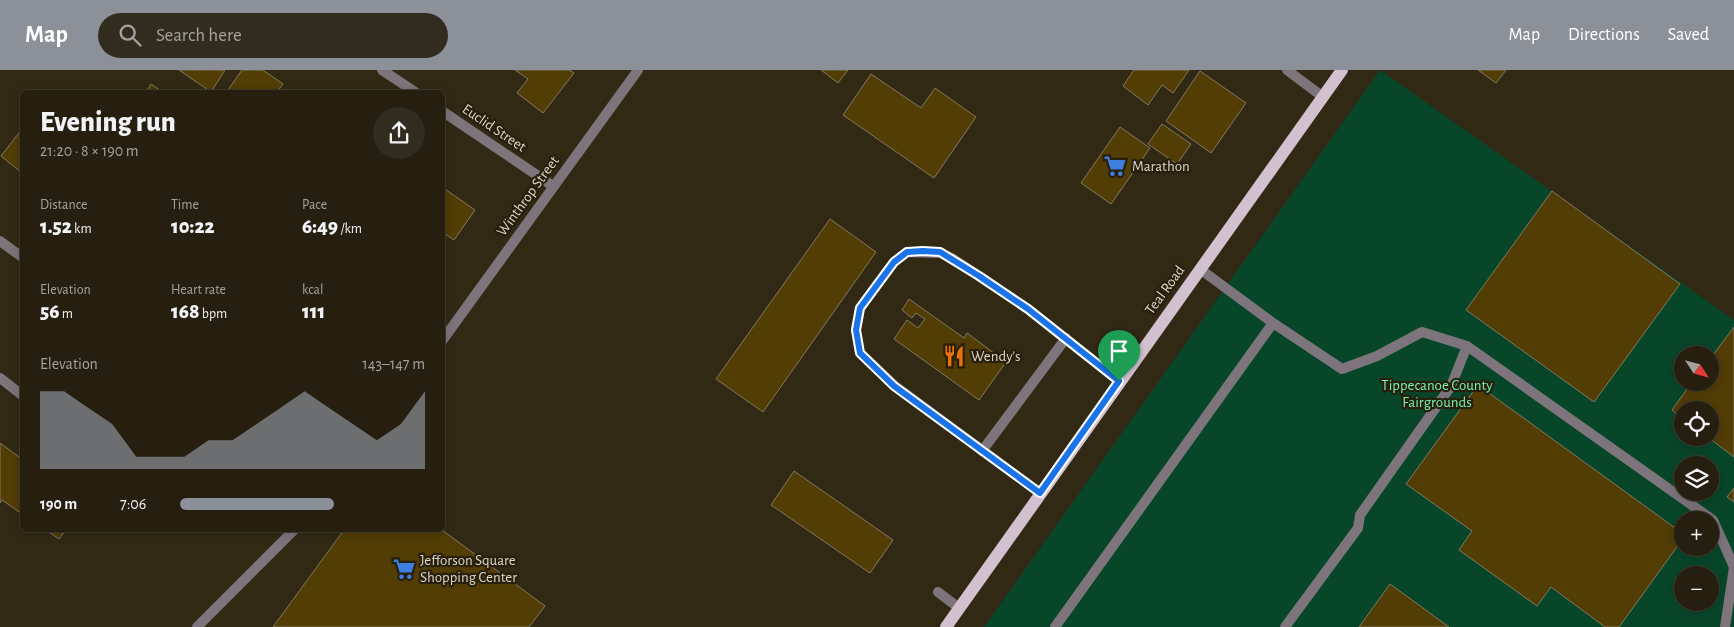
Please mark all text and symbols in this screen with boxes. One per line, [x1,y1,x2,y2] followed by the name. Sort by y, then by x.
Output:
[98,13,448,58] search box
[116,21,144,49] icon: search
[25,23,68,47] text: Map
[156,26,242,45] text: Search here
[1509,26,1540,44] text: Map
[1568,26,1640,44] text: Directions
[1668,26,1709,44] text: Saved
[459,101,529,155] street label: Euclid Street
[373,107,425,159] button: share
[40,109,176,137] text: Evening run
[40,143,139,159] text: 21:20 · 8 × 190 m
[494,153,562,239] street label: Winthrop Street
[1102,153,1128,179] supermarket icon: Marathon
[1132,159,1190,174] place label: Marathon
[40,198,87,212] text: Distance
[171,198,199,212] text: Time
[302,198,327,212] text: Pace
[40,216,72,237] text: 1.52
[171,216,215,237] text: 10:22
[302,216,338,237] text: 6:49
[72,222,92,236] text: km
[338,222,362,236] text: /km
[1142,263,1188,317] street label: Teal Road
[40,283,91,297] text: Elevation
[171,283,226,297] text: Heart rate
[302,283,323,297] text: kcal
[40,301,59,322] text: 56
[171,301,200,322] text: 168
[302,301,325,322] text: 111
[59,307,73,321] text: m
[200,307,227,321] text: bpm
[1098,330,1140,381] pin
[1105,337,1133,365] icon: arrive
[941,343,967,369] restaurant icon: Wendy's
[1674,346,1719,391] north arrow
[1674,346,1719,611] map controls
[971,349,1021,364] place label: Wendy's
[40,356,98,372] text: Elevation
[362,356,425,372] text: 143–147 m
[1381,378,1493,410] park label: Tippecanoe County Fairgrounds
[1674,401,1719,446] button: locate
[1674,456,1719,501] button: layers
[40,496,77,512] text: 190 m
[120,496,146,512] text: 7:06
[1674,511,1719,556] button: +
[420,553,517,585] place label: Jefforson Square Shopping Center
[391,556,417,582] supermarket icon: Jefforson Square Shopping Center
[1674,566,1719,611] button: −

